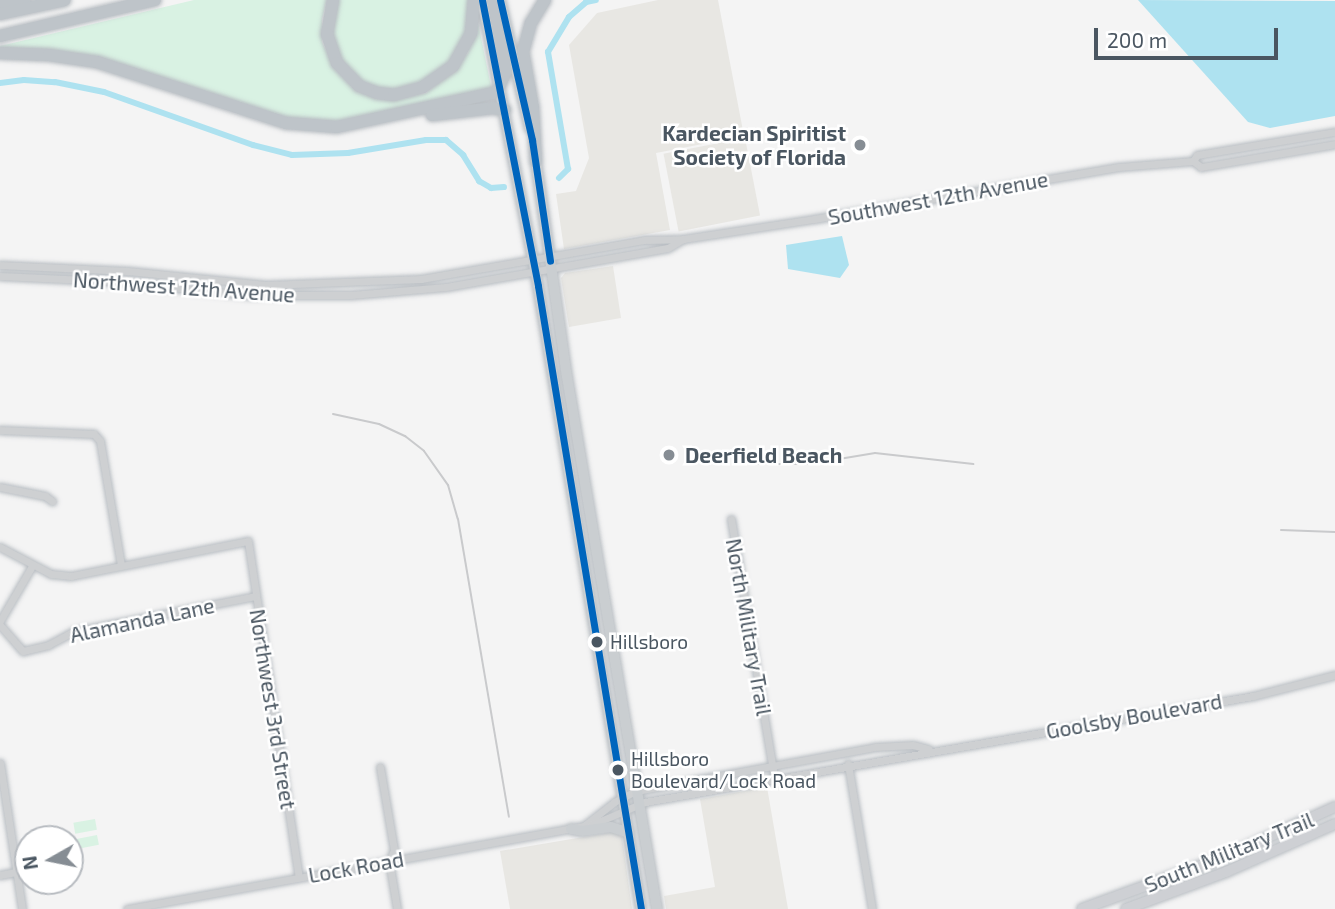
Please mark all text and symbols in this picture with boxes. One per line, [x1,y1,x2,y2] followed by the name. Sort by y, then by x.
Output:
[1097,14,1281,58] scale bar
[1107,27,1167,52] text: 200 m
[662,120,846,170] place label: Kardecian Spiritist Society of Florida
[852,137,868,153] marker: Kardecian Spiritist Society of Florida
[826,166,1050,230] street label: Southwest 12th Avenue
[72,267,296,307] street label: Northwest 12th Avenue
[685,442,842,468] place label: Deerfield Beach
[659,445,679,465] marker: Deerfield Beach
[721,536,777,718] street label: North Military Trail
[67,592,217,648] street label: Alamanda Lane
[245,607,301,811] street label: Northwest 3rd Street
[610,631,688,653] place label: Hillsboro
[590,635,604,649] marker: Hillsboro
[1044,688,1224,744] street label: Goolsby Boulevard
[631,748,816,792] place label: Hillsboro Boulevard/Lock Road
[611,763,625,777] marker: Hillsboro Boulevard/Lock Road
[1140,806,1318,898] street label: South Military Trail
[14,825,84,895] north arrow
[306,846,406,888] street label: Lock Road
[17,854,42,872] text: N

